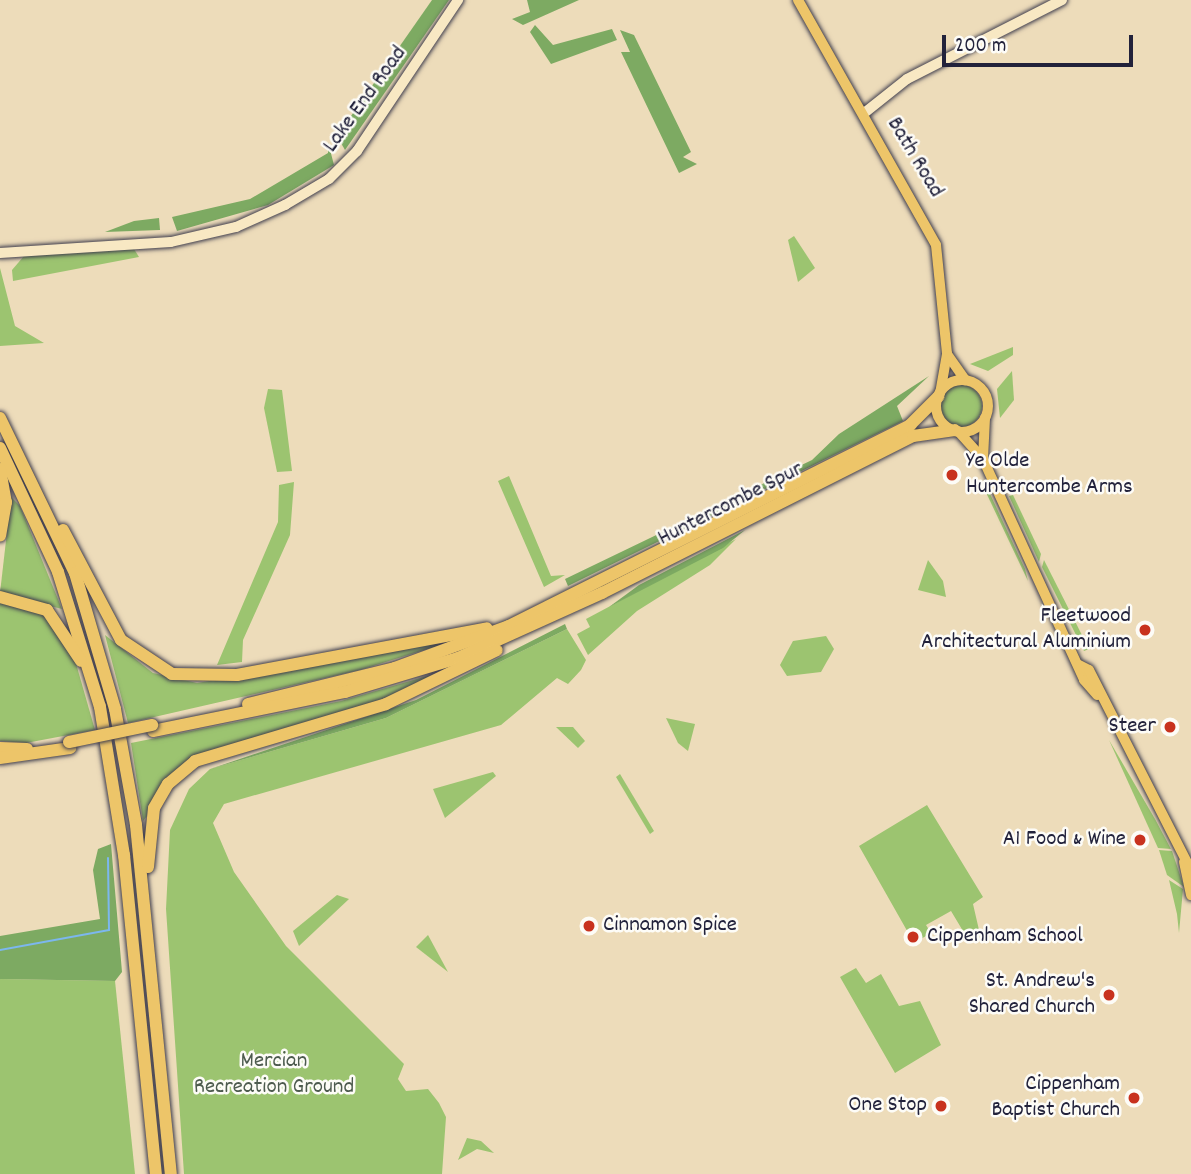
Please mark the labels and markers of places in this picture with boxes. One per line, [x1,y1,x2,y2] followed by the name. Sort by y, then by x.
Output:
[966,448,1133,502] place label: Ye Olde Huntercombe Arms
[944,467,960,483] marker: Ye Olde Huntercombe Arms
[921,603,1131,657] place label: Fleetwood Architectural Aluminium
[1137,622,1153,638] marker: Fleetwood Architectural Aluminium
[1109,713,1156,741] place label: Steer
[1162,719,1178,735] marker: Steer
[1003,826,1126,854] place label: A1 Food & Wine
[1132,832,1148,848] marker: A1 Food & Wine
[603,912,737,940] place label: Cinnamon Spice
[581,918,597,934] marker: Cinnamon Spice
[927,923,1083,951] place label: Cippenham School
[905,929,921,945] marker: Cippenham School
[969,968,1095,1022] place label: St. Andrew's Shared Church
[1101,987,1117,1003] marker: St. Andrew's Shared Church
[991,1071,1120,1125] place label: Cippenham Baptist Church
[1126,1090,1142,1106] marker: Cippenham Baptist Church
[848,1092,927,1120] place label: One Stop
[933,1098,949,1114] marker: One Stop

